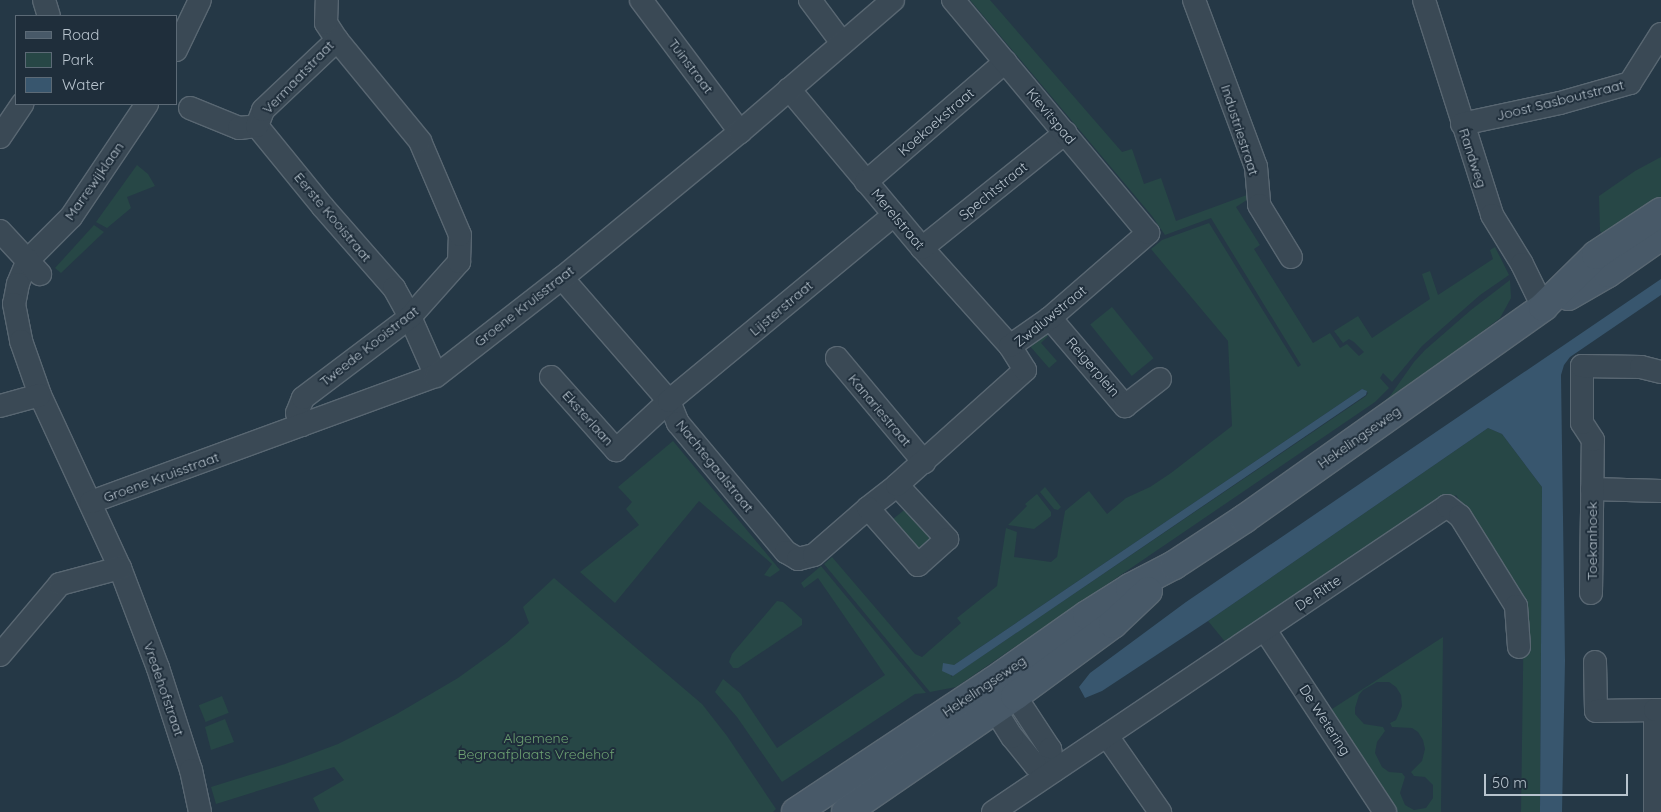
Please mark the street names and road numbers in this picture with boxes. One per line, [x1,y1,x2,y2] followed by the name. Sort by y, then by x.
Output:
[665,35,717,97] street label: Tuinstraat
[259,37,337,117] street label: Vermaatstraat
[1494,76,1626,124] street label: Joost Sasboutstraat
[1217,83,1263,177] street label: Industriestraat
[895,85,977,159] street label: Koekoekstraat
[1023,85,1079,147] street label: Kievitspad
[1455,126,1491,190] street label: Randweg
[61,139,127,223] street label: Marrewijklaan
[956,158,1030,224] street label: Spechtstraat
[291,169,375,265] street label: Eerste Kooistraat
[868,185,928,253] street label: Merelstraat
[471,262,577,350] street label: Groene Kruisstraat
[746,277,816,339] street label: Lijsterstraat
[1011,282,1089,350] street label: Zwaluwstraat
[316,302,422,390] street label: Tweede Kooistraat
[1063,334,1123,400] street label: Reigerplein
[845,370,915,450] street label: Kanariestraat
[559,387,617,449] street label: Eksterlaan
[1314,402,1404,472] street label: Hekelingseweg
[673,417,757,515] street label: Nachtegaalstraat
[101,448,221,506] street label: Groene Kruisstraat
[1584,502,1600,580] street label: Toekanhoek
[1292,572,1344,614] street label: De Ritte
[140,640,188,738] street label: Vredehofstraat
[939,652,1029,720] street label: Hekelingseweg
[1296,681,1354,759] street label: De Wetering

